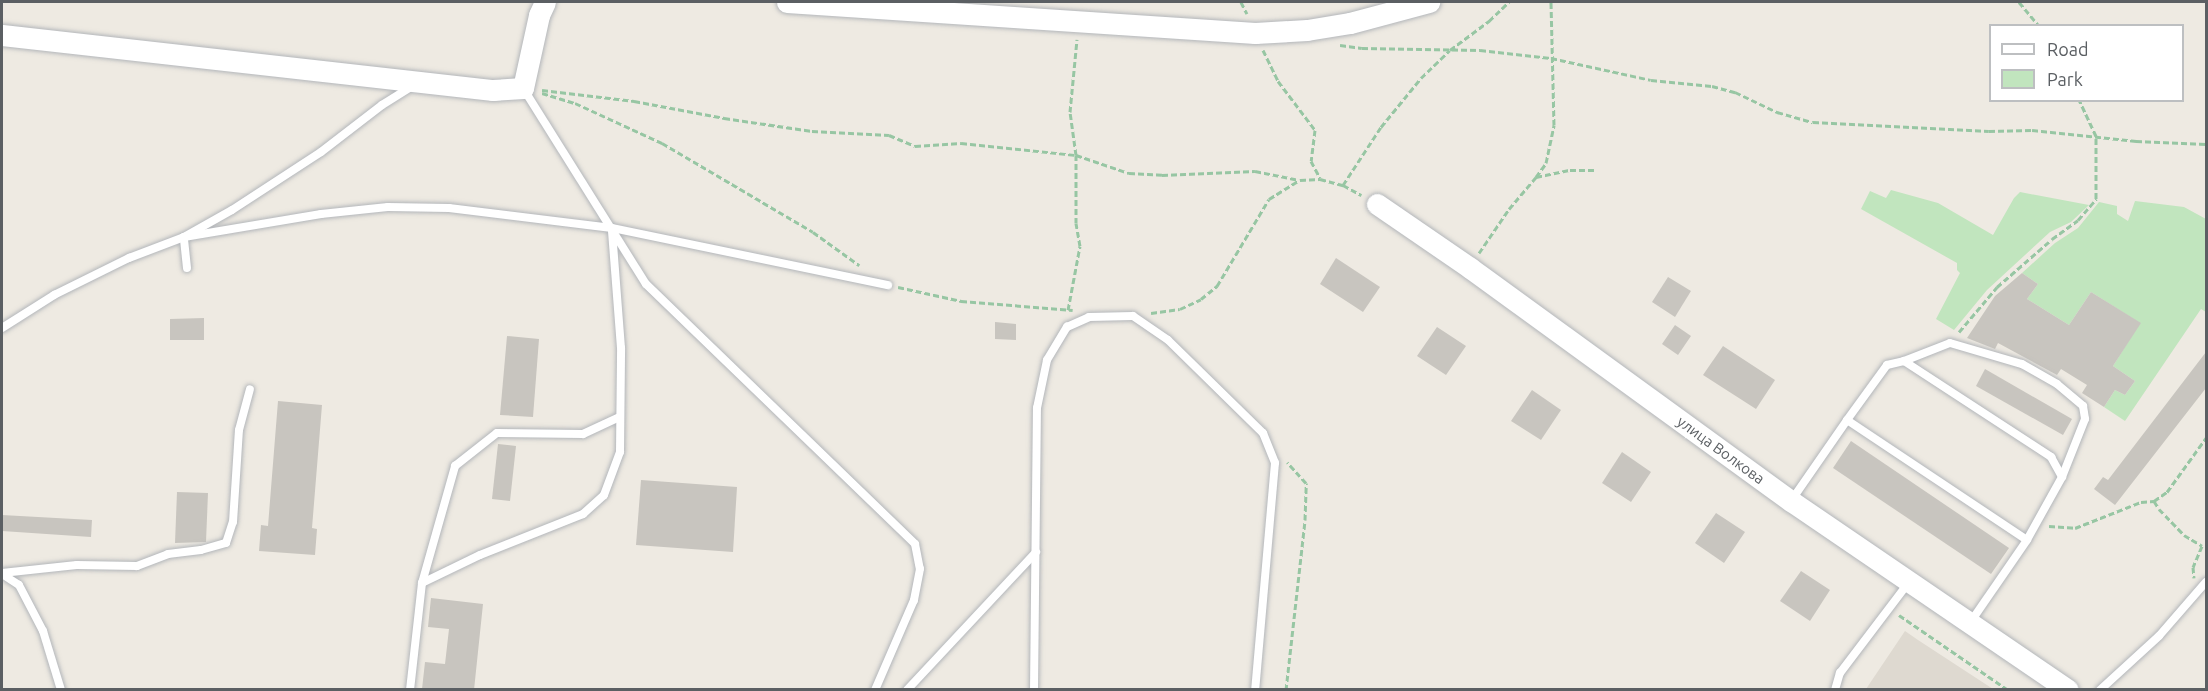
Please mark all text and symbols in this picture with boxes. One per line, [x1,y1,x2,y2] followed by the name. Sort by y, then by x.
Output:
[1989,24,2184,102] legend
[2047,39,2089,59] text: Road
[2047,69,2083,89] text: Park
[1674,412,1768,488] street label: улица Волкова

